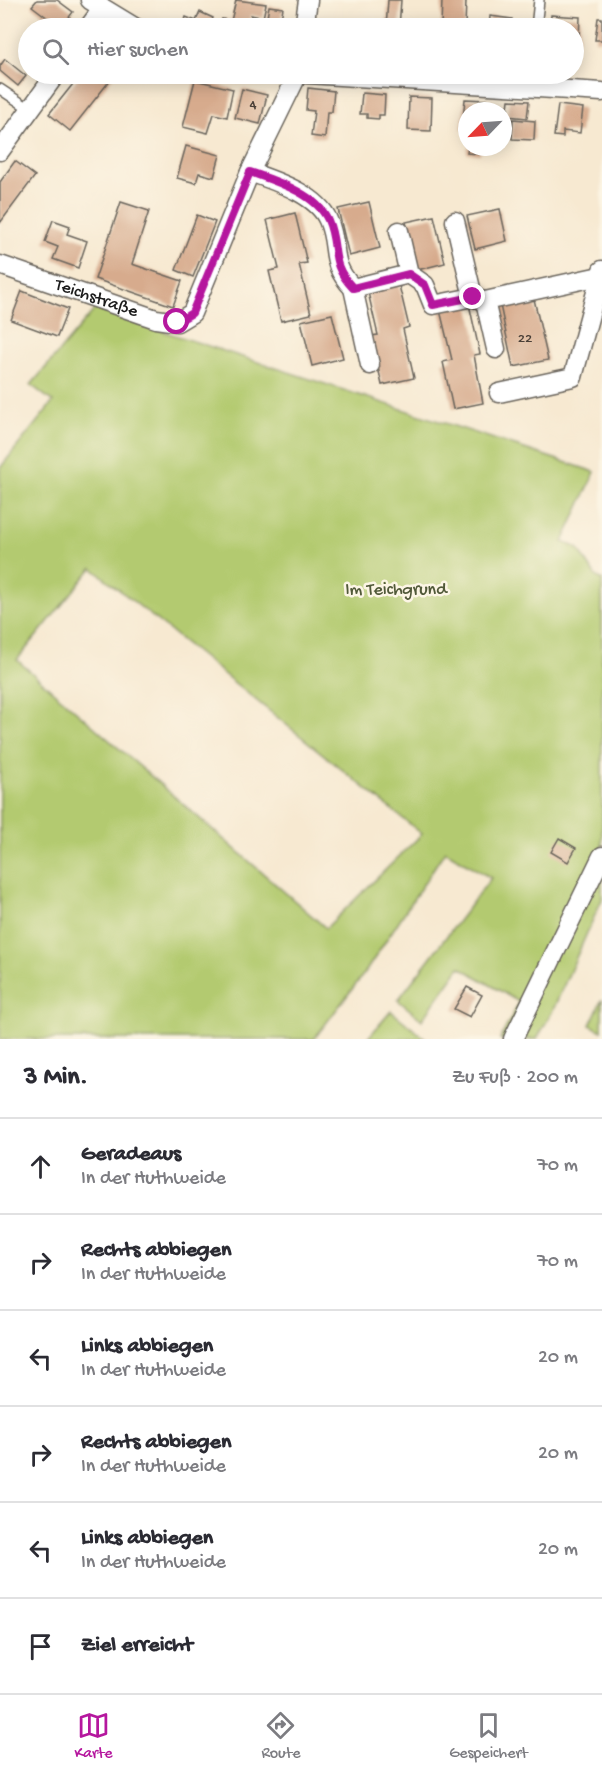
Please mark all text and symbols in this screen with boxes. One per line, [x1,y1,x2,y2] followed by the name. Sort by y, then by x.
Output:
[18,18,584,84] search box
[39,35,72,68] icon: search
[87,38,188,64] text: Hier suchen
[249,96,257,114] house number: 4
[458,102,512,156] north arrow
[51,274,141,323] street label: Teichstraße
[459,283,485,309] route end
[163,308,189,334] route start
[518,330,532,348] house number: 22
[345,580,448,601] park label: Im Teichgrund
[24,1063,88,1094] text: 3 Min.
[452,1067,578,1090] text: Zu Fuß · 200 m
[81,1142,181,1168] text: Geradeaus
[24,1150,57,1183] icon: ahead
[537,1155,578,1178] text: 70 m
[81,1168,226,1191] text: In der Huthweide
[81,1238,231,1264] text: Rechts abbiegen
[24,1246,57,1279] icon: right
[537,1251,578,1274] text: 70 m
[81,1264,226,1287] text: In der Huthweide
[81,1334,213,1360] text: Links abbiegen
[24,1342,57,1375] icon: left
[538,1347,578,1370] text: 20 m
[81,1360,226,1383] text: In der Huthweide
[81,1430,231,1456] text: Rechts abbiegen
[24,1438,57,1471] icon: right
[538,1443,578,1466] text: 20 m
[81,1456,226,1479] text: In der Huthweide
[81,1526,213,1552] text: Links abbiegen
[24,1534,57,1567] icon: left
[538,1539,578,1562] text: 20 m
[81,1552,226,1575] text: In der Huthweide
[24,1630,57,1663] icon: arrive
[81,1633,193,1659] text: Ziel erreicht
[74,1709,113,1764] tab: Karte
[261,1709,300,1764] tab: Route
[449,1709,528,1764] tab: Gespeichert

